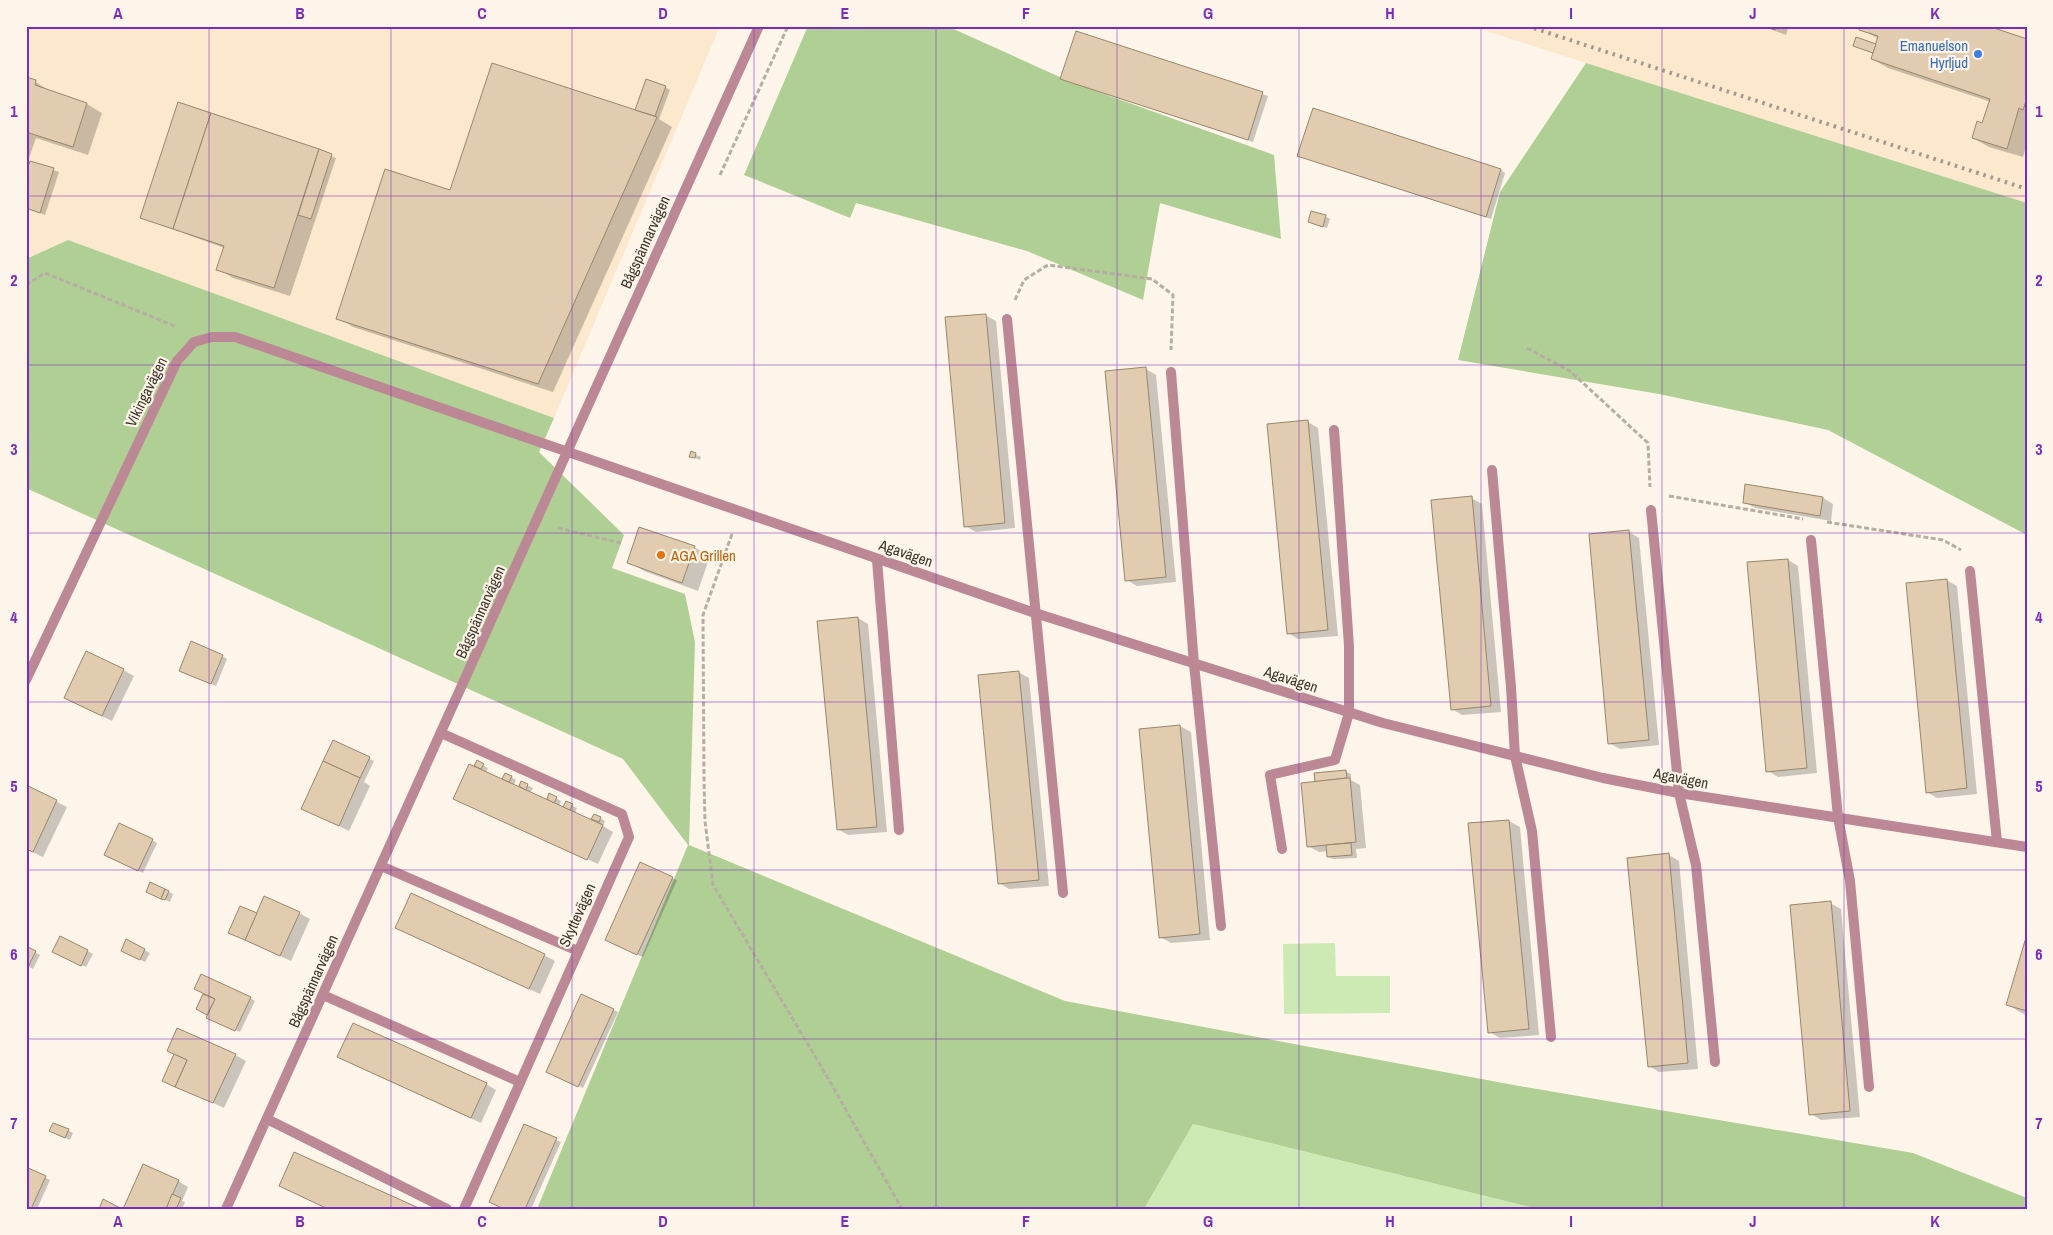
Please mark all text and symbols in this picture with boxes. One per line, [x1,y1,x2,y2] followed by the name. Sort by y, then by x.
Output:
[113,2,123,24] text: A
[295,2,305,24] text: B
[477,2,487,24] text: C
[658,2,668,24] text: D
[841,2,850,24] text: E
[1022,2,1030,24] text: F
[1203,2,1213,24] text: G
[1385,2,1395,24] text: H
[1569,2,1573,24] text: I
[1749,2,1757,24] text: J
[1930,2,1940,24] text: K
[1900,35,1968,73] place label: Emanuelson Hyrljud
[1972,48,1984,60] marker: Emanuelson Hyrljud
[10,100,18,122] text: 1
[2035,100,2043,122] text: 1
[615,192,675,292] street label: Bågspännarvägen
[10,269,18,291] text: 2
[2035,269,2043,291] text: 2
[120,354,172,430] street label: Vikingavägen
[10,438,18,460] text: 3
[2035,438,2043,460] text: 3
[875,534,936,572] street label: Agavägen
[670,545,736,566] place label: AGA Grillen
[655,549,667,561] marker: AGA Grillen
[450,562,510,662] street label: Bågspännarvägen
[10,606,18,628] text: 4
[2035,606,2043,628] text: 4
[1260,660,1321,698] street label: Agavägen
[1651,762,1710,794] street label: Agavägen
[10,775,18,797] text: 5
[2035,775,2043,797] text: 5
[554,880,600,950] street label: Skyttevägen
[283,931,343,1031] street label: Bågspännarvägen
[10,943,18,965] text: 6
[2035,943,2043,965] text: 6
[10,1112,18,1134] text: 7
[2035,1112,2043,1134] text: 7
[113,1210,123,1232] text: A
[295,1210,305,1232] text: B
[477,1210,487,1232] text: C
[658,1210,668,1232] text: D
[841,1210,850,1232] text: E
[1022,1210,1030,1232] text: F
[1203,1210,1213,1232] text: G
[1385,1210,1395,1232] text: H
[1569,1210,1573,1232] text: I
[1749,1210,1757,1232] text: J
[1930,1210,1940,1232] text: K

